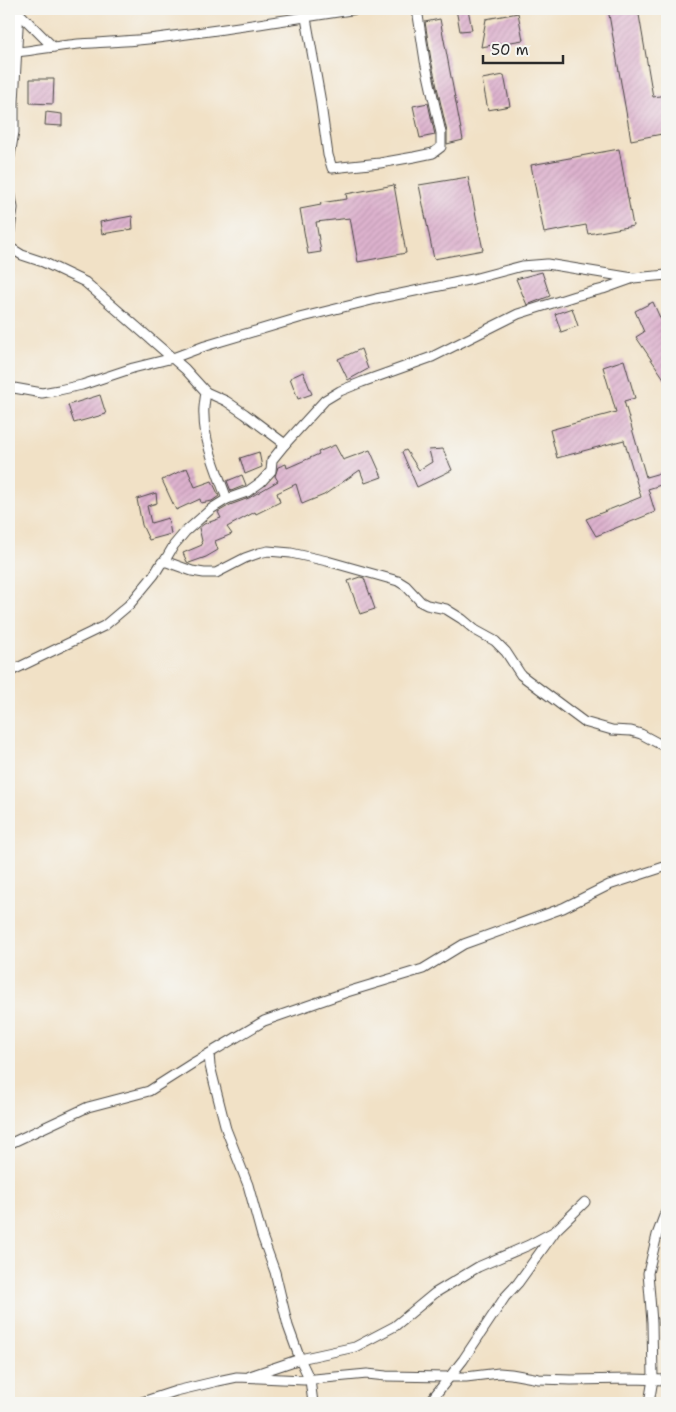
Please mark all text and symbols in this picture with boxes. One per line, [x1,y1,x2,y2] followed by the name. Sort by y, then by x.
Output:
[483,32,564,64] scale bar
[491,40,529,60] text: 50 m

